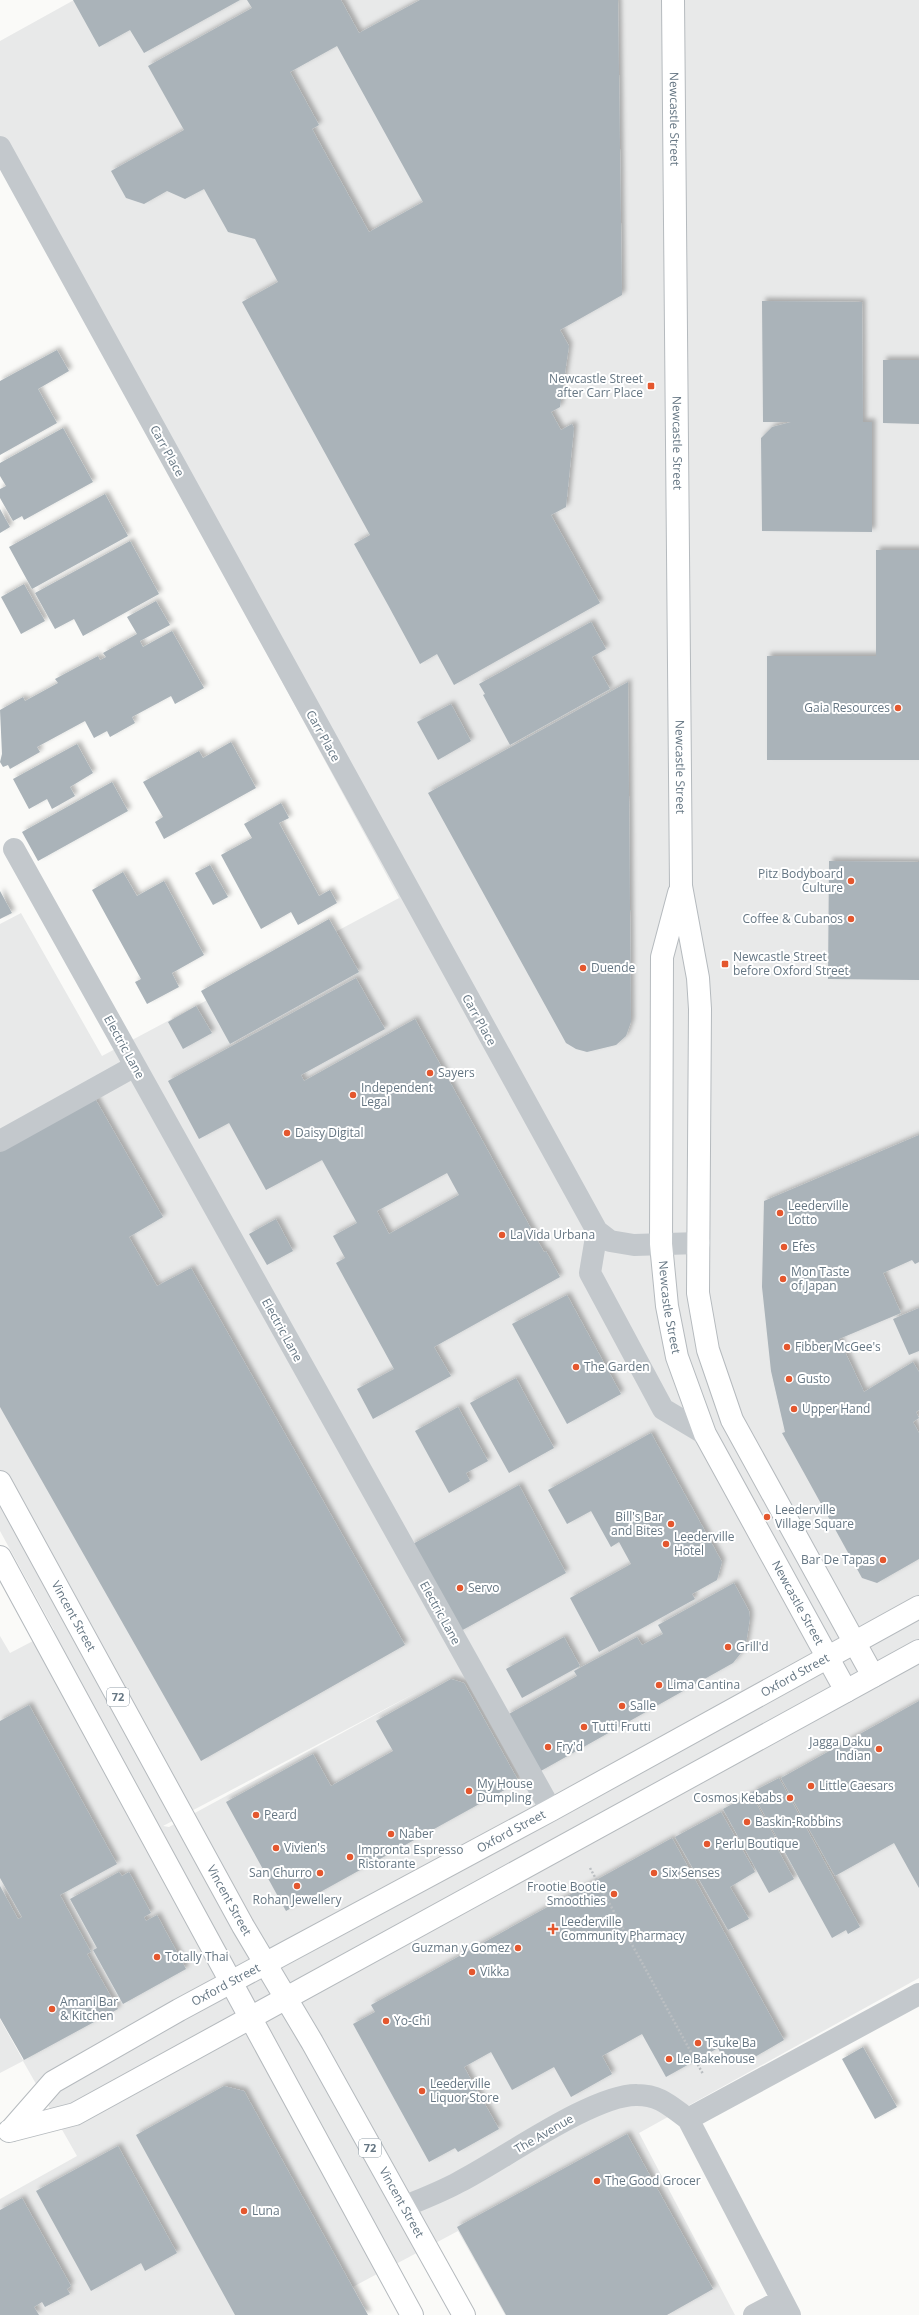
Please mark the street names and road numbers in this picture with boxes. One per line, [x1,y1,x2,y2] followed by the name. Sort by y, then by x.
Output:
[666,72,683,166] street label: Newcastle Street
[669,396,686,490] street label: Newcastle Street
[146,422,189,480] street label: Carr Place
[302,707,345,765] street label: Carr Place
[672,720,689,814] street label: Newcastle Street
[458,991,501,1049] street label: Carr Place
[100,1012,149,1082] street label: Electric Lane
[655,1260,685,1355] street label: Newcastle Street
[258,1295,307,1365] street label: Electric Lane
[768,1557,828,1648] street label: Newcastle Street
[48,1578,100,1654] street label: Vincent Street
[416,1578,465,1648] street label: Electric Lane
[758,1649,832,1701] street label: Oxford Street
[107,1688,129,1706] road number: 72
[473,1806,548,1856] street label: Oxford Street
[203,1862,256,1939] street label: Vincent Street
[188,1959,263,2010] street label: Oxford Street
[511,2110,577,2157] street label: The Avenue
[359,2139,381,2157] road number: 72
[375,2164,428,2241] street label: Vincent Street

